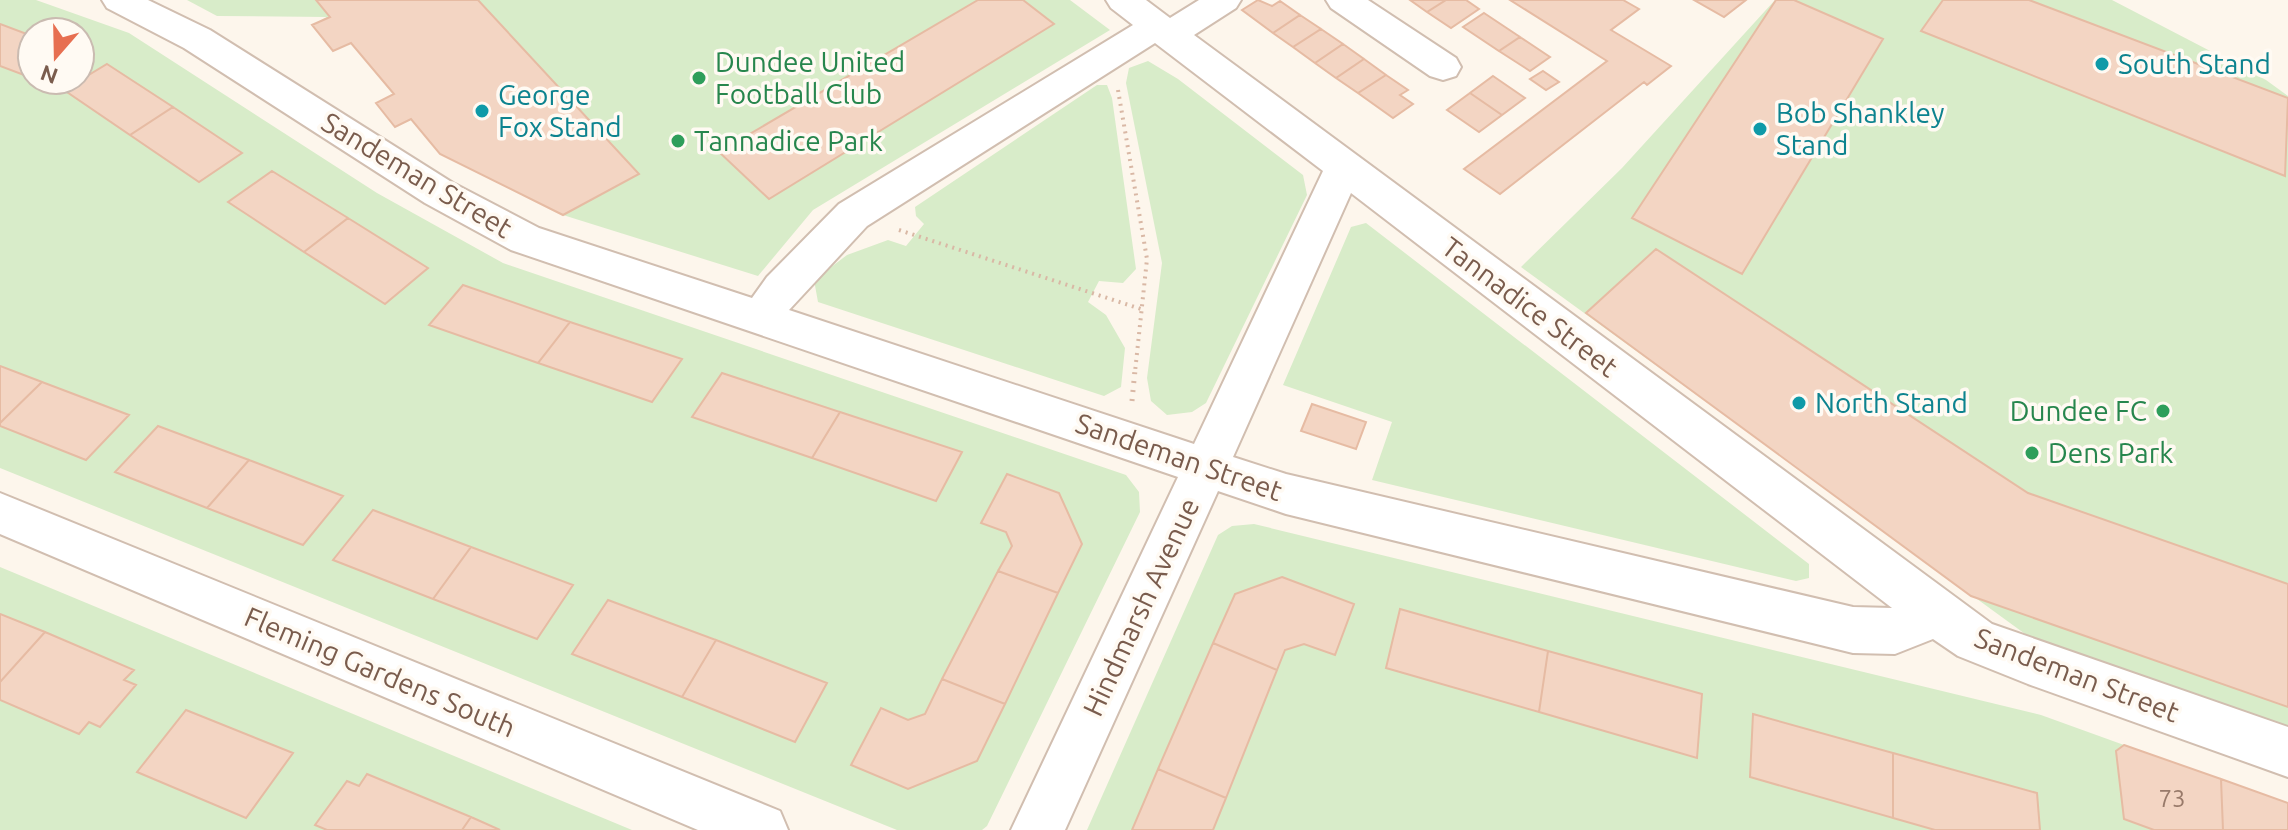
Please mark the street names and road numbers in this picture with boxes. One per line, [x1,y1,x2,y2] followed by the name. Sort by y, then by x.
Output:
[317,106,518,243] street label: Sandeman Street
[1437,231,1624,383] street label: Tannadice Street
[1072,407,1286,506] street label: Sandeman Street
[1076,493,1205,721] street label: Hindmarsh Avenue
[240,600,520,743] street label: Fleming Gardens South
[1971,621,2184,728] street label: Sandeman Street

